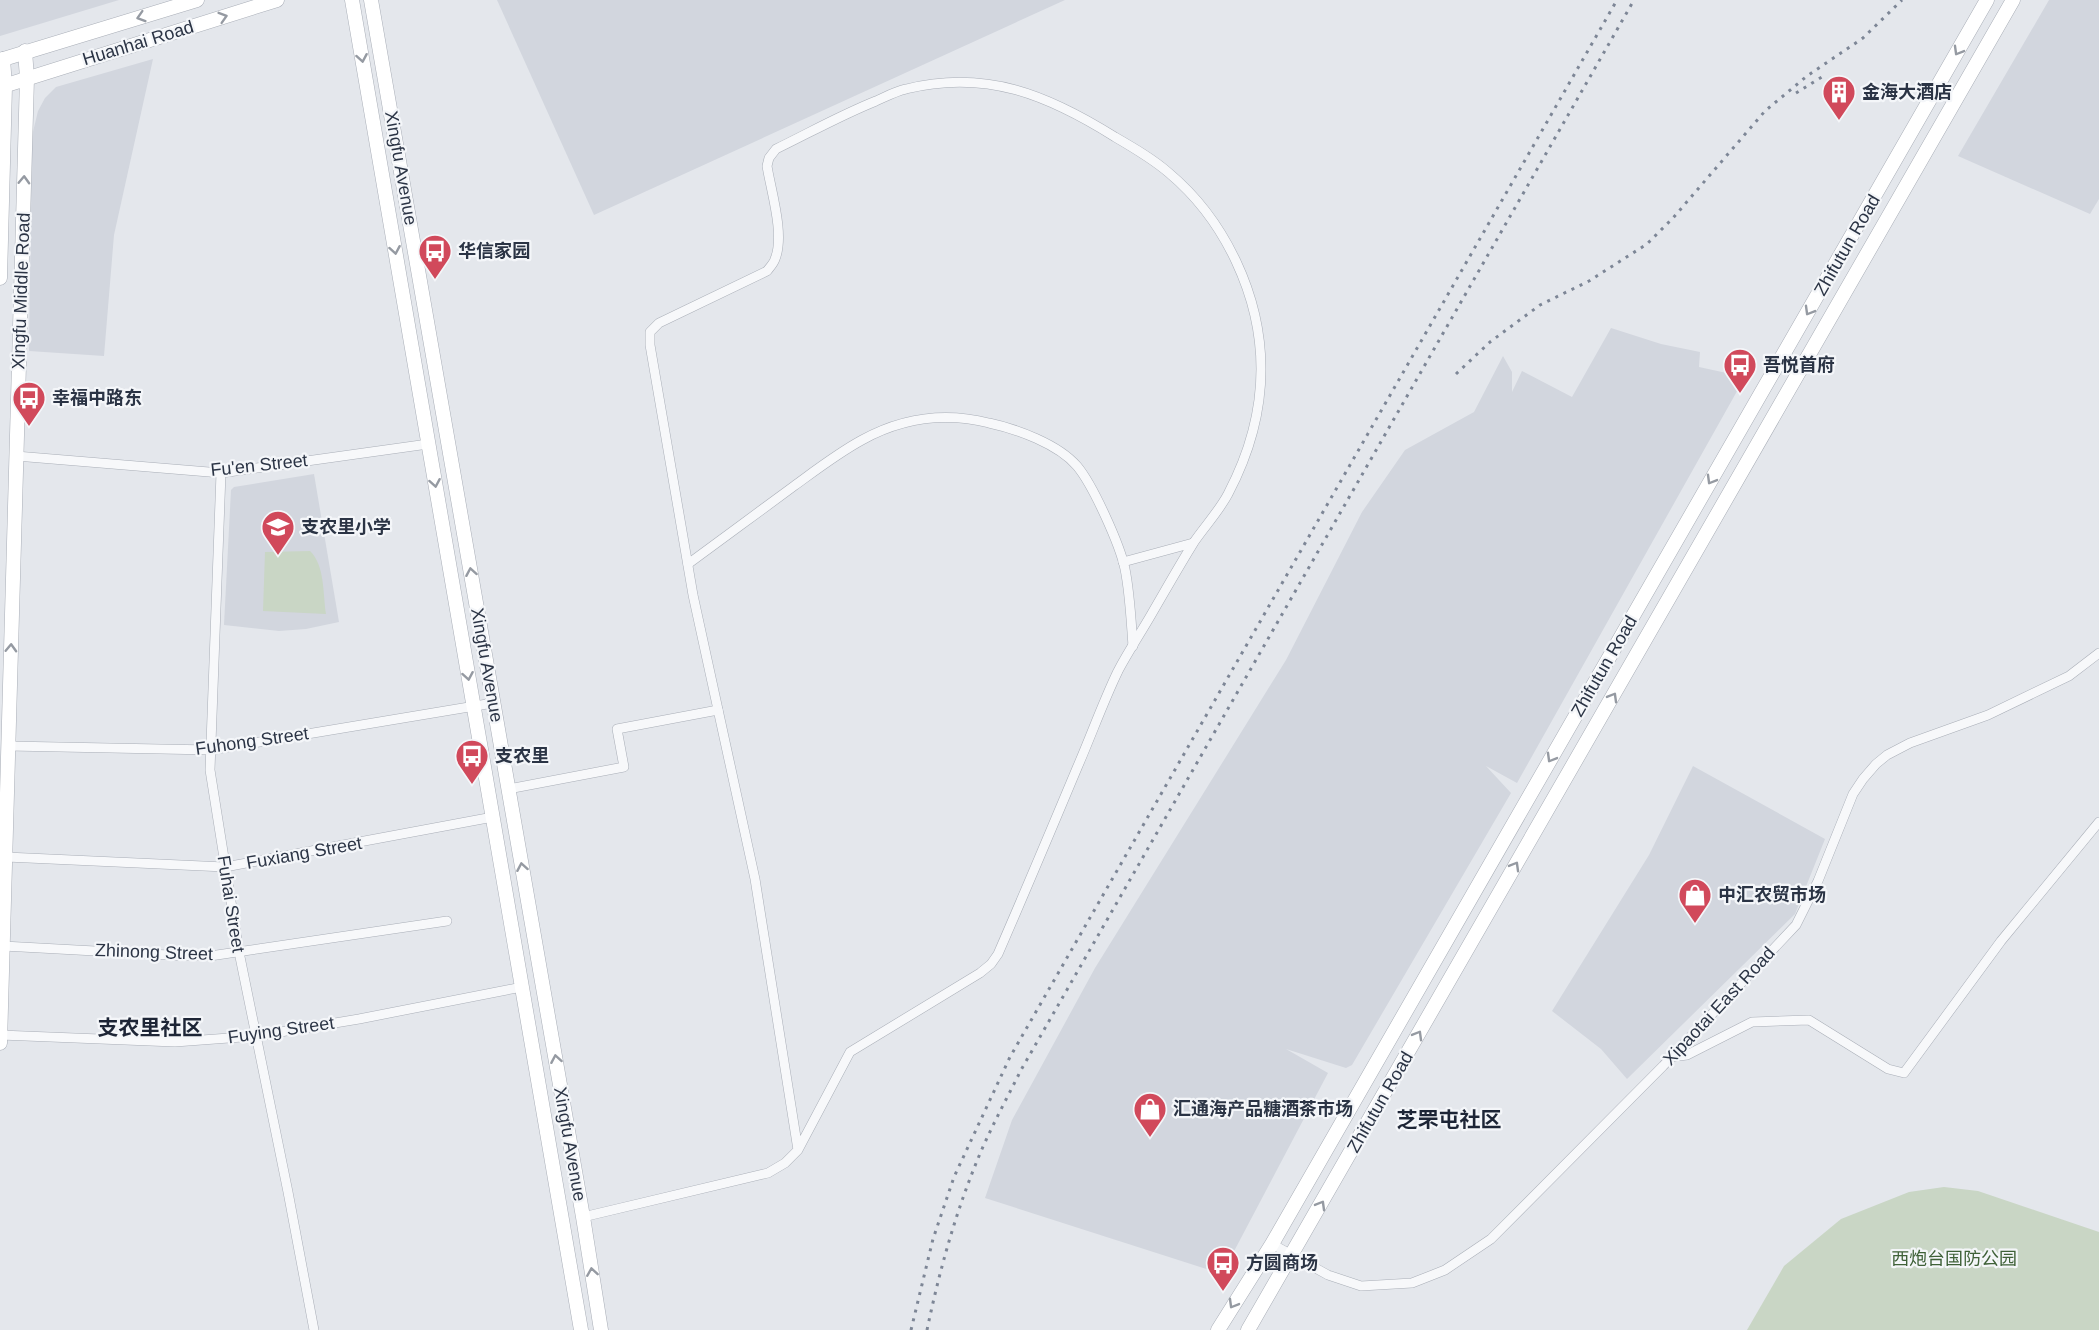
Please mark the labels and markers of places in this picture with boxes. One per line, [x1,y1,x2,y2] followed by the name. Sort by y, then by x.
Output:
[1821,74,1857,121] building icon: 金海大酒店
[1862,82,1952,102] place label: 金海大酒店
[417,233,453,280] bus stop icon: 华信家园
[458,241,530,261] place label: 华信家园
[1722,347,1758,394] bus stop icon: 吾悦首府
[1763,355,1835,375] place label: 吾悦首府
[11,380,47,427] bus stop icon: 幸福中路东
[52,388,142,408] place label: 幸福中路东
[260,509,296,556] school or university icon: 支农里小学
[301,517,391,537] place label: 支农里小学
[454,738,490,785] bus stop icon: 支农里
[495,746,549,766] place label: 支农里
[1677,877,1713,924] shop icon: 中汇农贸市场
[1718,885,1826,905] place label: 中汇农贸市场
[1132,1091,1168,1138] shop icon: 汇通海产品糖酒茶市场
[1173,1099,1353,1119] place label: 汇通海产品糖酒茶市场
[1205,1245,1241,1292] bus stop icon: 方圆商场
[1246,1253,1318,1273] place label: 方圆商场

